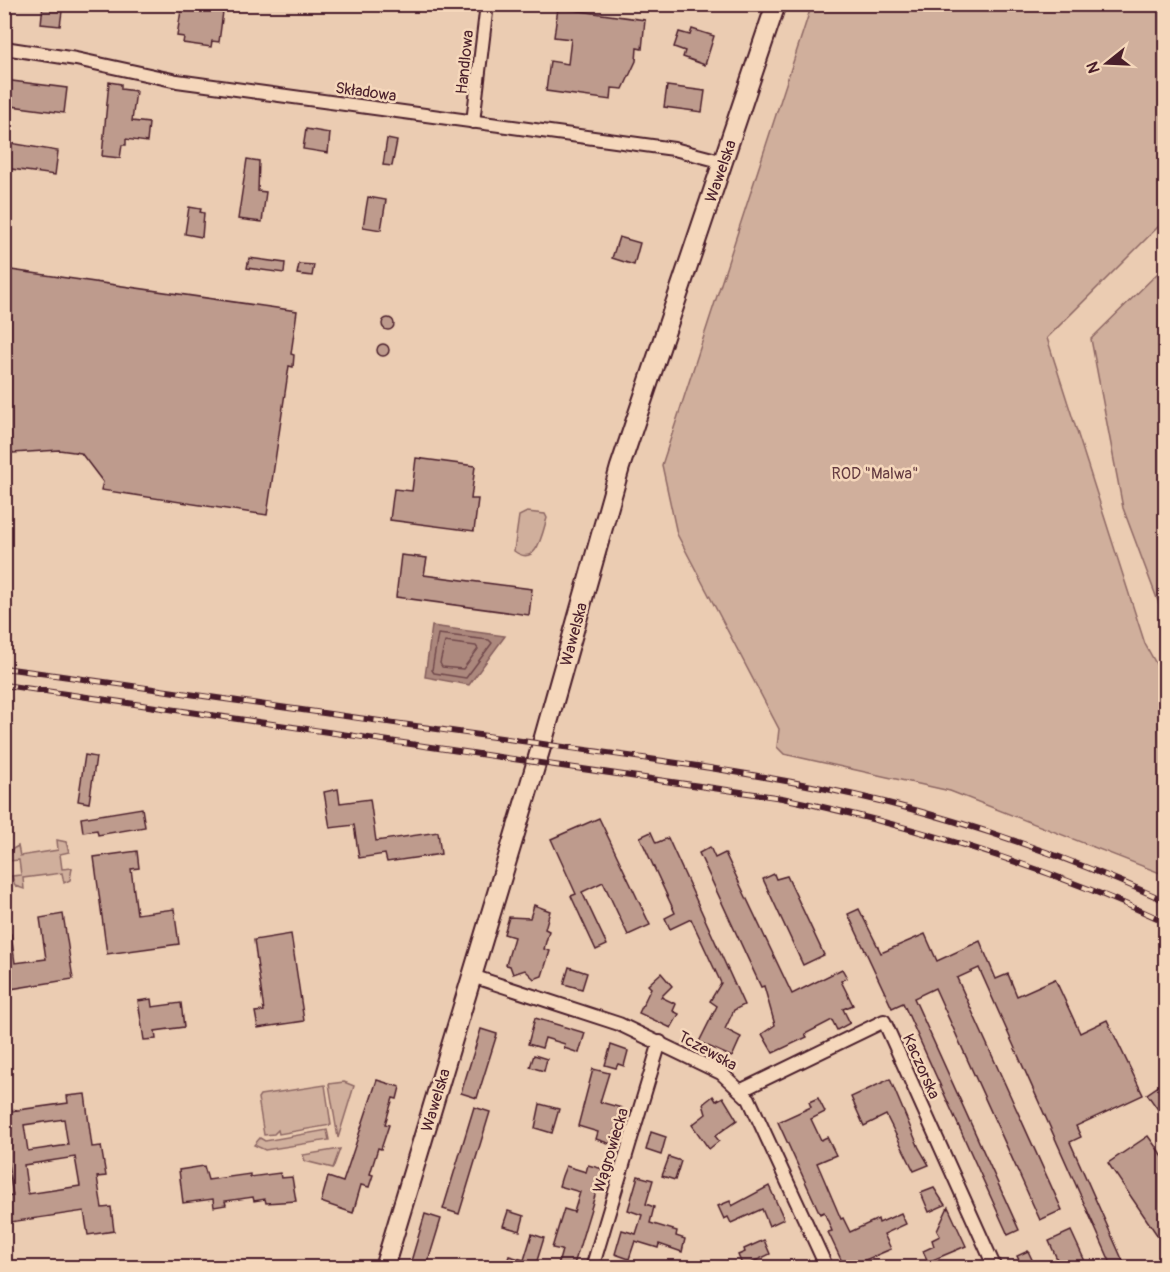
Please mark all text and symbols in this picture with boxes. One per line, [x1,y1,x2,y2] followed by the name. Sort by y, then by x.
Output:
[452,29,478,95] street label: Handlowa
[1077,33,1137,93] north arrow
[1082,59,1105,76] text: N
[334,78,398,106] street label: Składowa
[701,137,741,205] street label: Wawelska
[832,464,918,484] park label: ROD "Malwa"
[556,600,592,668] street label: Wawelska
[675,1027,741,1075] street label: Tczewska
[898,1031,944,1102] street label: Kaczorska
[417,1066,455,1134] street label: Wawelska
[589,1105,633,1195] street label: Wągrowiecka

